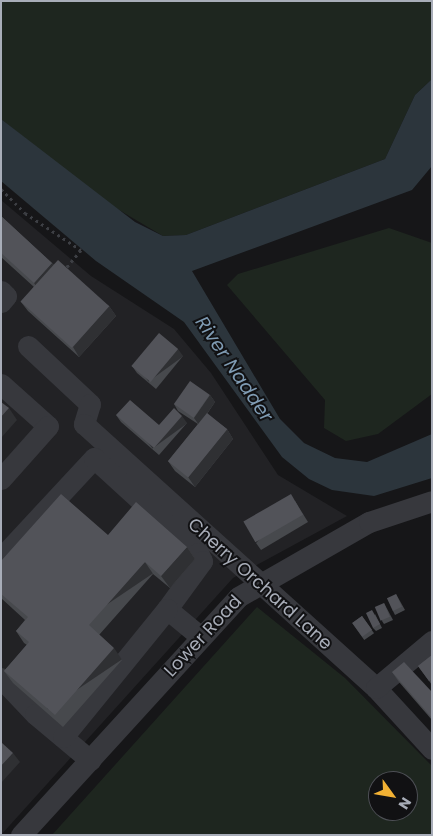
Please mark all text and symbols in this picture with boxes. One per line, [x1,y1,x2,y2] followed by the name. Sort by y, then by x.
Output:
[190,312,278,426] water label: River Nadder
[183,514,337,654] street label: Cherry Orchard Lane
[160,591,246,681] street label: Lower Road
[368,771,418,821] north arrow
[394,794,416,813] text: N

